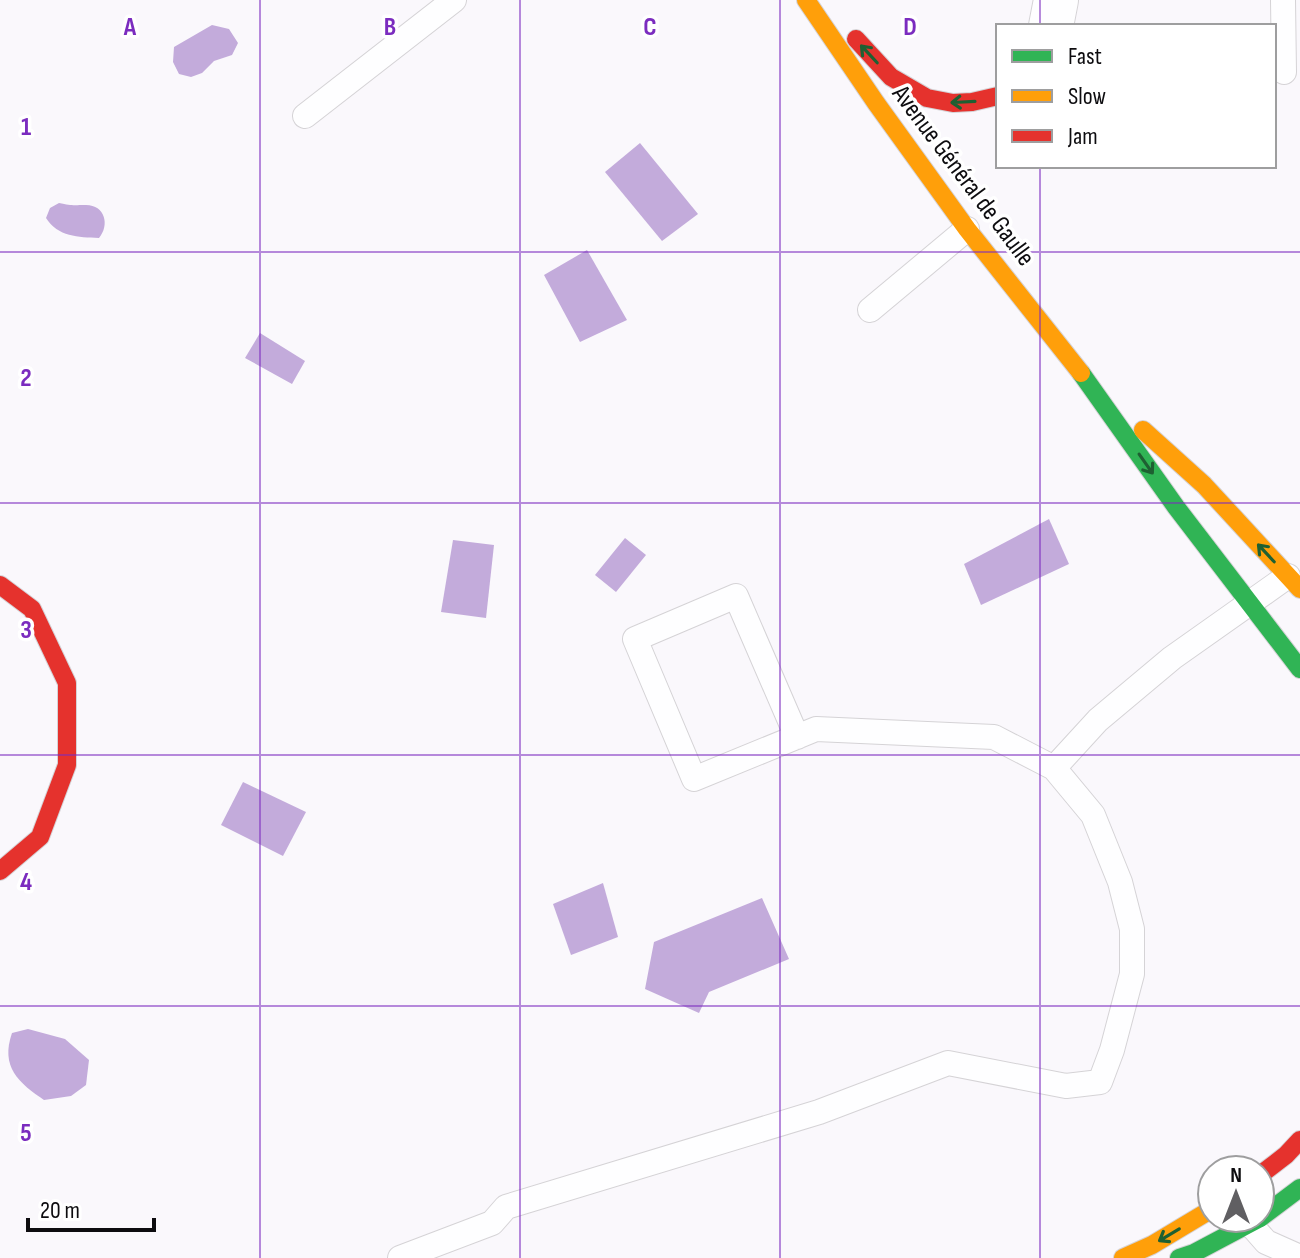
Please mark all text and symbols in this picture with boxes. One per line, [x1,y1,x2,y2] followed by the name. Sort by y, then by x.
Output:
[123,12,137,43] text: A
[384,12,396,43] text: B
[643,12,657,43] text: C
[903,12,917,43] text: D
[996,24,1276,168] legend
[1068,42,1102,71] text: Fast
[860,44,879,64] one-way arrow
[884,79,1041,272] street label: Avenue Général de Gaulle
[1068,82,1106,111] text: Slow
[950,95,977,110] one-way arrow
[21,112,31,143] text: 1
[1067,122,1098,151] text: Jam
[20,363,32,394] text: 2
[1137,453,1154,474] one-way arrow
[1258,543,1276,563] one-way arrow
[20,615,32,646] text: 3
[20,867,32,898] text: 4
[20,1118,32,1149] text: 5
[1196,1154,1276,1234] north arrow
[1230,1162,1242,1189] text: N
[28,1182,154,1232] scale bar
[40,1196,80,1225] text: 20 m
[1158,1227,1180,1244] one-way arrow

